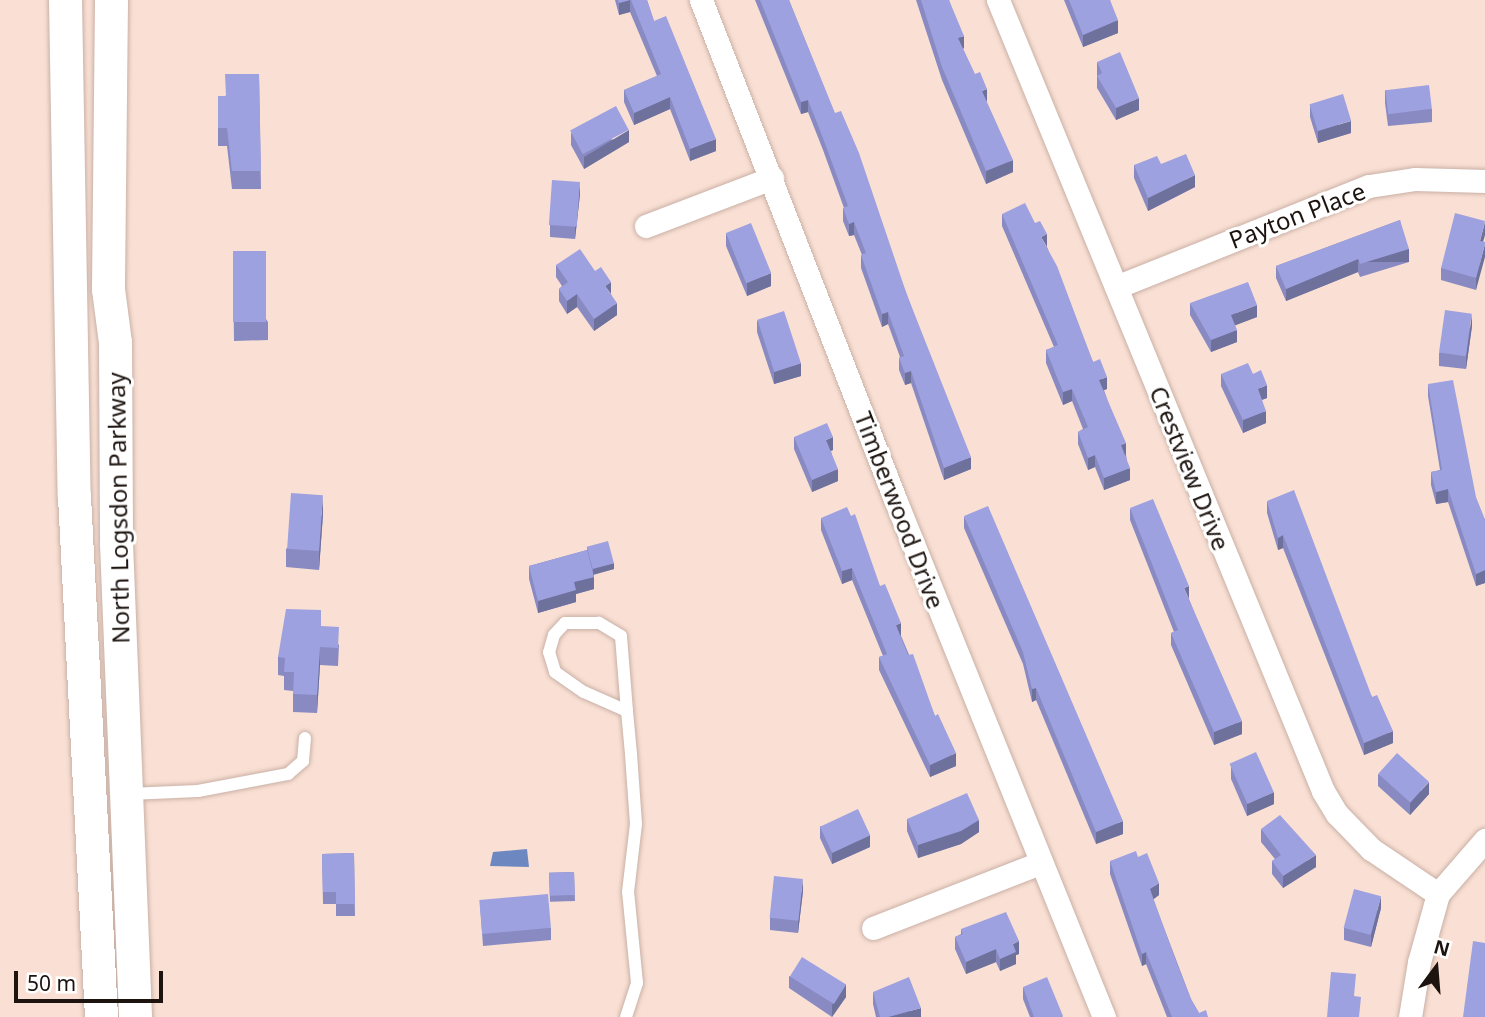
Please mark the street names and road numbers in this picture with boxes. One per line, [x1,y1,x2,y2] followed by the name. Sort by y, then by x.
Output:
[1225,176,1369,254] street label: Payton Place
[101,372,135,644] street label: North Logsdon Parkway
[1144,382,1236,554] street label: Crestview Drive
[849,408,951,612] street label: Timberwood Drive

